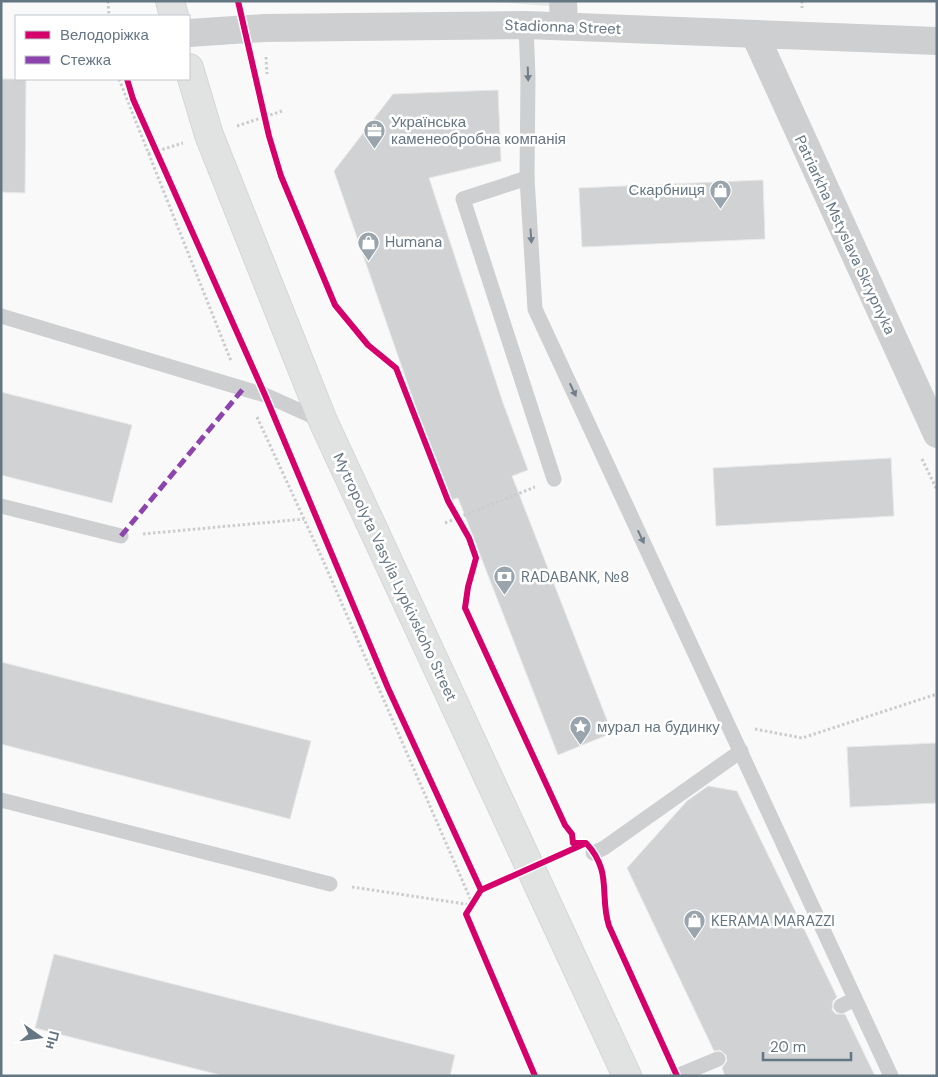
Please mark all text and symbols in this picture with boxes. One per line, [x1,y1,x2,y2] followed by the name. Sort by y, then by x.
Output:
[15,15,190,80] legend
[504,15,622,39] street label: Stadionna Street
[60,25,149,45] text: Велодоріжка
[60,50,112,70] text: Стежка
[524,66,532,82] one-way arrow
[391,112,566,149] place label: Українська каменеобробна компанія
[363,119,387,150] office icon: Українська каменеобробна компанія
[790,132,900,338] street label: Patriarkha Mstyslava Skrypnyka
[709,178,733,209] shop icon: Скарбниця
[629,180,705,200] place label: Скарбниця
[527,228,535,244] one-way arrow
[357,230,381,261] shop icon: Humana
[385,232,442,252] place label: Humana
[569,383,577,397] one-way arrow
[328,450,462,705] street label: Mytropolyta Vasylia Lypkivskoho Street
[638,530,646,544] one-way arrow
[493,565,517,596] bank icon: RADABANK, №8
[521,567,629,587] place label: RADABANK, №8
[569,715,593,746] place icon: мурал на будинку
[597,717,720,737] place label: мурал на будинку
[683,909,707,940] shop icon: KERAMA MARAZZI
[711,911,835,931] place label: KERAMA MARAZZI
[15,1012,65,1062] north arrow
[42,1029,64,1051] text: Пн
[763,1030,850,1062] scale bar
[770,1037,806,1057] text: 20 m

